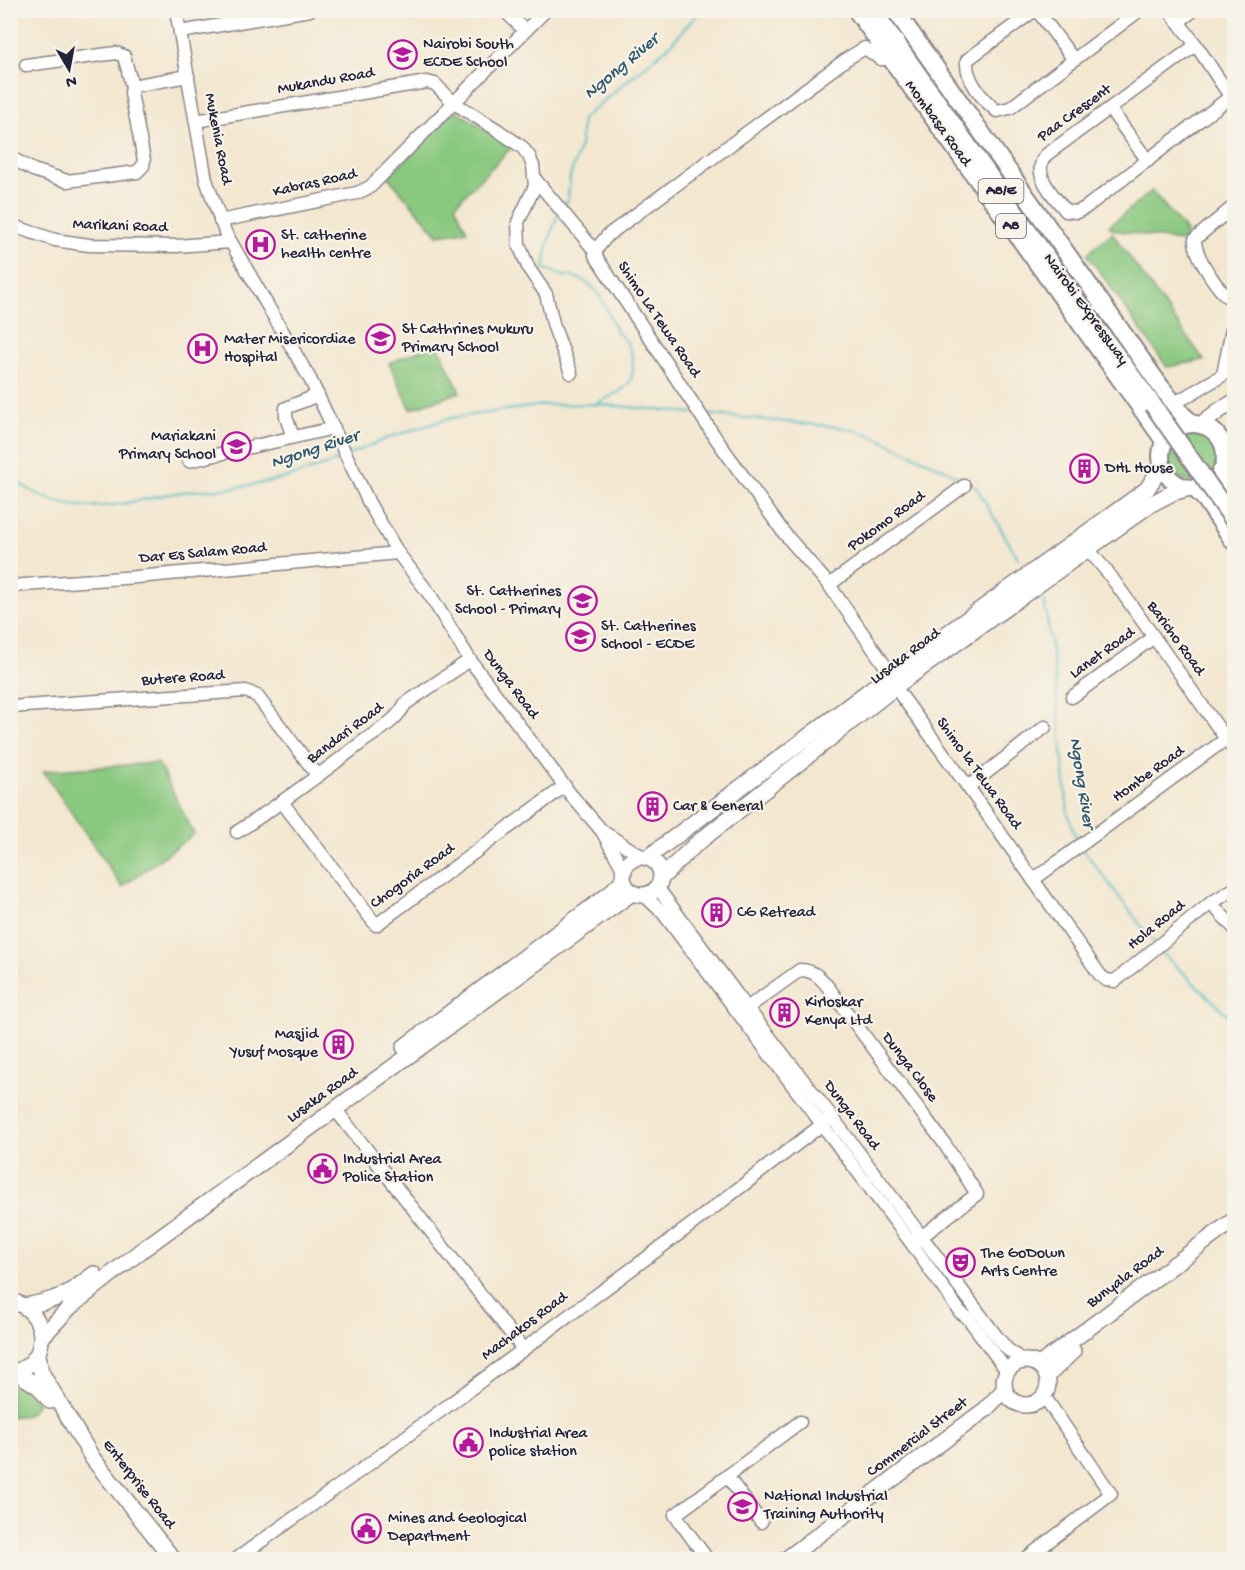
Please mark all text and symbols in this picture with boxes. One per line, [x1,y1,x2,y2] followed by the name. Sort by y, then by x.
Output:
[580,27,667,104] water label: Ngong River
[423,36,514,73] place label: Nairobi South ECDE School
[386,38,418,70] school or university icon: Nairobi South ECDE School
[39,39,99,99] north arrow
[276,64,377,100] street label: Mukandu Road
[64,70,78,91] text: N
[899,77,975,172] street label: Mombasa Road
[1034,80,1117,148] street label: Paa Crescent
[199,92,235,188] street label: Mukenia Road
[271,165,360,203] street label: Kabras Road
[978,179,1024,203] road number: A8/E
[996,214,1026,238] road number: A8
[72,216,169,238] street label: Marikani Road
[281,227,372,264] place label: St. catherine health centre
[244,229,276,261] hospital icon: St. catherine health centre
[1038,250,1132,370] street label: Nairobi Expressway
[612,258,705,383] street label: Shimo La Tewa Road
[401,321,534,358] place label: St Cathrines Mukuru Primary School
[365,323,397,355] school or university icon: St Cathrines Mukuru Primary School
[224,331,356,368] place label: Mater Misericordiae Hospital
[187,333,219,365] hospital icon: Mater Misericordiae Hospital
[268,425,365,474] water label: Ngong River
[118,428,216,465] place label: Mariakani Primary School
[221,430,253,462] school or university icon: Mariakani Primary School
[1068,453,1100,485] building icon: DHL House
[1104,460,1174,479] place label: DHL House
[844,487,931,557] street label: Pokomo Road
[138,539,269,569] street label: Dar Es Salam Road
[455,583,562,620] place label: St. Catherines School - Primary
[566,585,598,617] school or university icon: St. Catherines School - Primary
[1141,597,1209,681] street label: Baricho Road
[601,618,697,655] place label: St. Catherines School - ECDE
[564,620,596,652] school or university icon: St. Catherines School - ECDE
[867,623,946,690] street label: Lusaka Road
[1067,623,1141,684] street label: Lanet Road
[477,646,543,725] street label: Dunga Road
[140,667,227,691] street label: Butere Road
[303,698,389,770] street label: Bandari Road
[931,714,1026,835] street label: Shimo la Tewa Road
[1063,736,1099,833] water label: Ngong River
[1109,742,1190,807] street label: Hombe Road
[636,791,668,823] building icon: Car & General
[673,798,763,817] place label: Car & General
[367,839,460,914] street label: Chogoria Road
[1124,896,1191,955] street label: Hola Road
[700,897,732,929] building icon: CG Retread
[737,904,817,923] place label: CG Retread
[805,994,874,1031] place label: Kirloskar Kenya Ltd
[768,996,800,1028] building icon: Kirloskar Kenya Ltd
[228,1026,320,1063] place label: Masjid Yusuf Mosque
[323,1028,355,1060] building icon: Masjid Yusuf Mosque
[876,1029,942,1107] street label: Dunga Close
[284,1063,363,1128] street label: Lusaka Road
[818,1077,884,1156] street label: Dunga Road
[342,1151,442,1188] place label: Industrial Area Police Station
[306,1153,338,1185] public building icon: Industrial Area Police Station
[1083,1242,1169,1314] street label: Bunyala Road
[980,1245,1065,1282] place label: The GoDown Arts Centre
[944,1247,976,1279] theatre icon: The GoDown Arts Centre
[478,1287,573,1366] street label: Machakos Road
[864,1393,973,1482] street label: Commercial Street
[488,1425,588,1462] place label: Industrial Area police station
[452,1427,484,1459] public building icon: Industrial Area police station
[97,1437,180,1535] street label: Enterprise Road
[763,1488,888,1525] place label: National Industrial Training Authority
[727,1490,759,1522] school or university icon: National Industrial Training Authority
[387,1510,527,1547] place label: Mines and Geological Department
[351,1512,383,1544] public building icon: Mines and Geological Department

